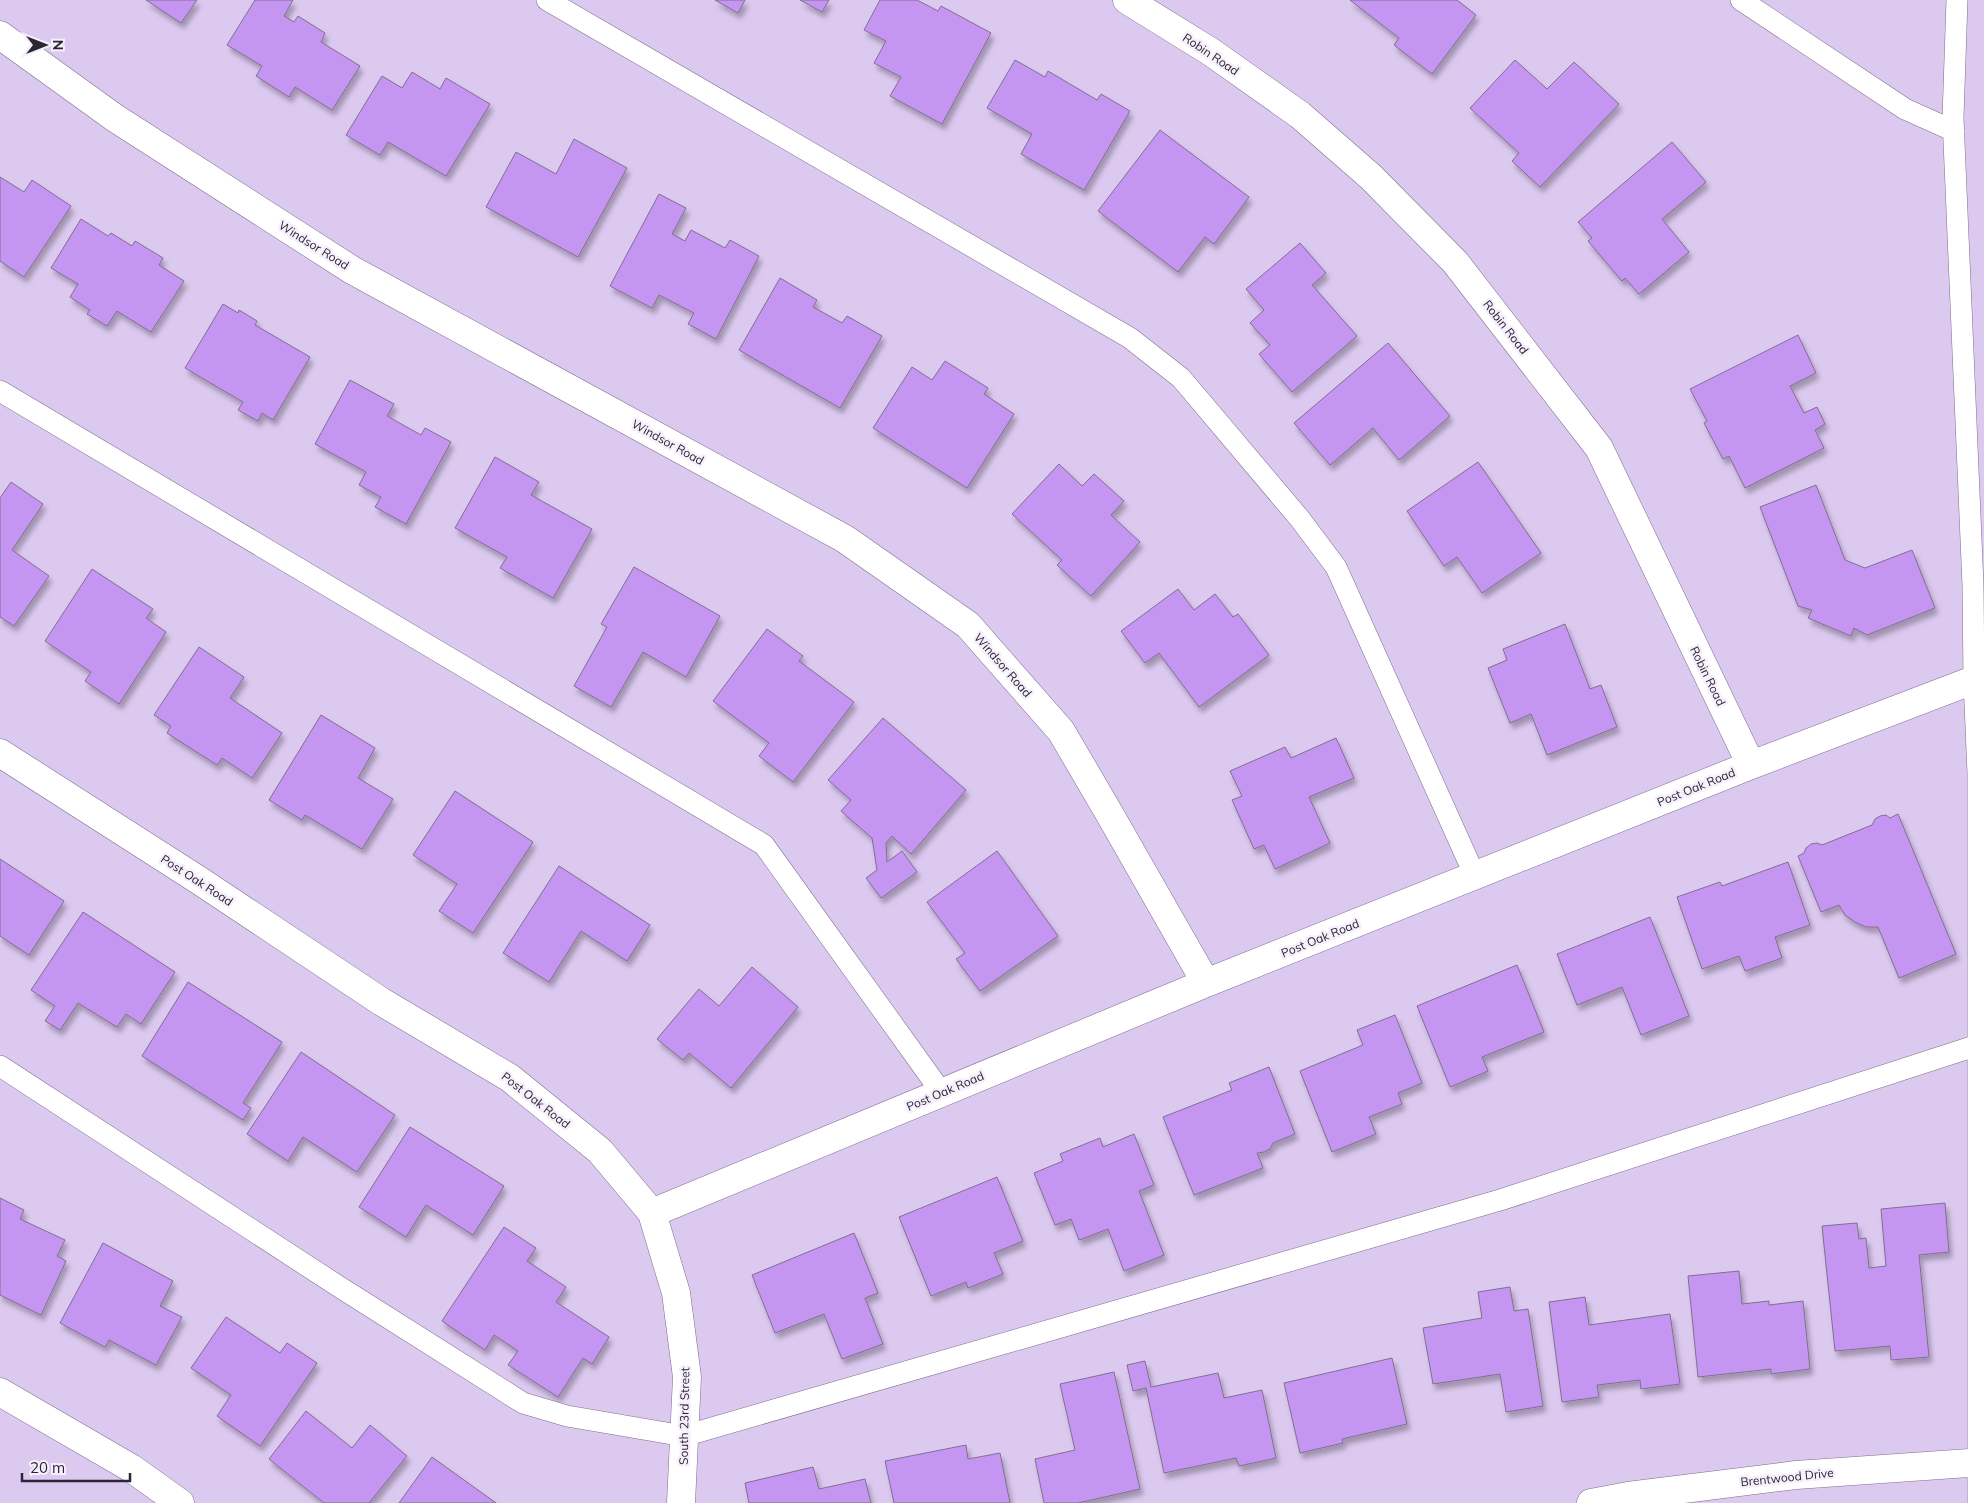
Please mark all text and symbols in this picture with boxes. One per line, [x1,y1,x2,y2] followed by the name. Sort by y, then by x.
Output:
[20,20,70,70] north arrow
[1180,30,1242,78] street label: Robin Road
[49,40,67,50] text: N
[276,217,352,273] street label: Windsor Road
[1480,297,1532,357] street label: Robin Road
[629,416,707,468] street label: Windsor Road
[971,630,1035,700] street label: Windsor Road
[1687,644,1729,708] street label: Robin Road
[1655,765,1737,809] street label: Post Oak Road
[158,851,236,909] street label: Post Oak Road
[1279,916,1361,960] street label: Post Oak Road
[904,1068,986,1114] street label: Post Oak Road
[499,1069,573,1131] street label: Post Oak Road
[676,1367,692,1465] street label: South 23rd Street
[22,1450,130,1482] scale bar
[30,1458,65,1477] text: 20 m
[1740,1465,1834,1489] street label: Brentwood Drive

